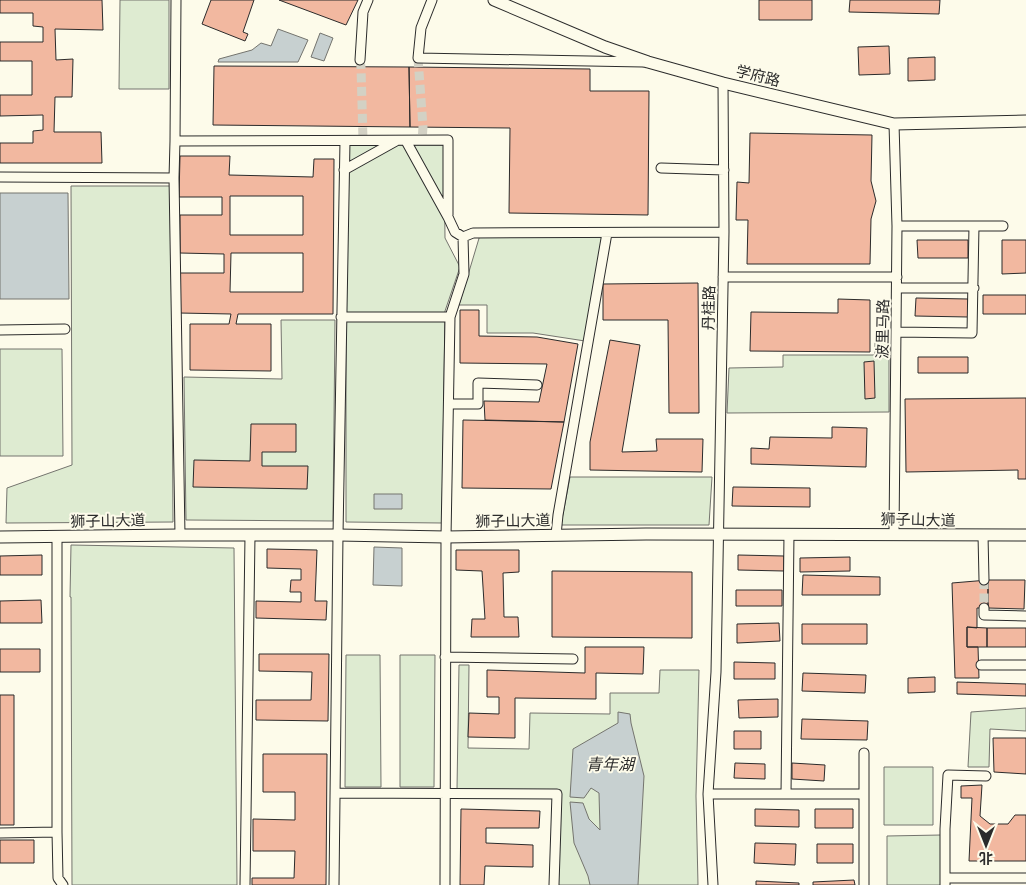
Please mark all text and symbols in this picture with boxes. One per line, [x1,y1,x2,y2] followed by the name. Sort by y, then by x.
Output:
[734,62,782,90] street label: 学府路
[700,285,718,331] street label: 丹桂路
[873,299,893,359] street label: 波里马路
[880,510,956,530] street label: 狮子山大道
[70,511,146,531] street label: 狮子山大道
[475,511,551,531] street label: 狮子山大道
[586,755,637,774] water label: 青年湖
[961,820,1011,870] north arrow
[979,849,993,866] text: 北

